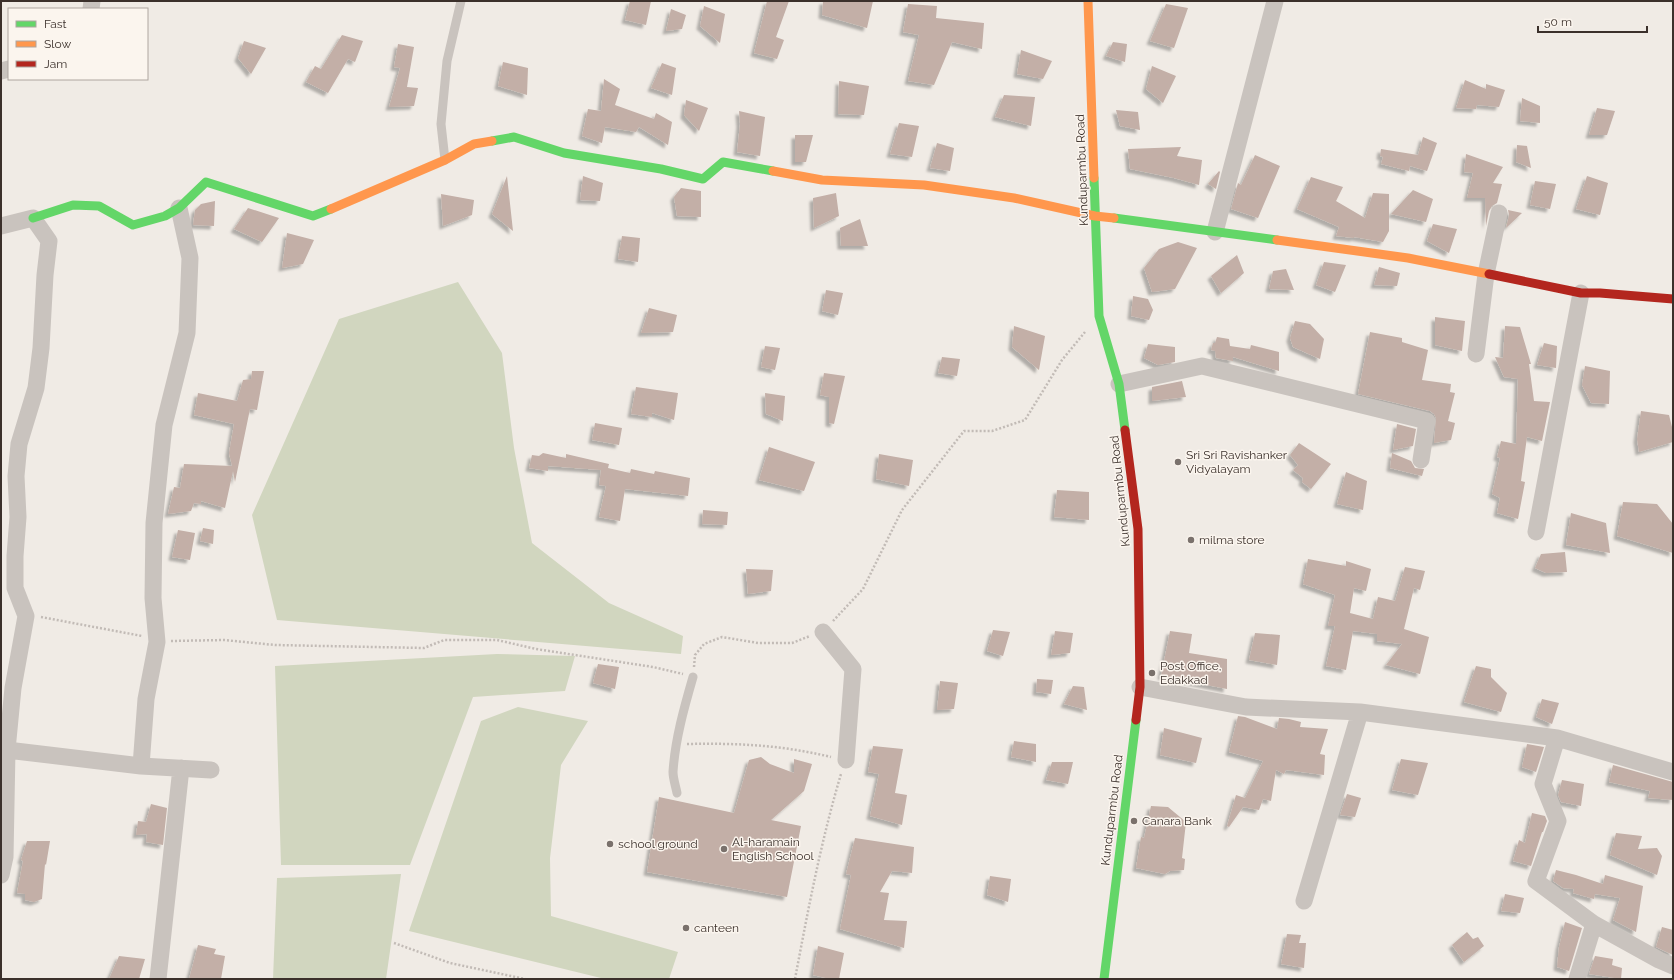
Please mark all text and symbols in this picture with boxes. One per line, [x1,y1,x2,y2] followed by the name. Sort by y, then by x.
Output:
[8,8,148,80] legend
[1538,8,1647,34] scale bar
[1544,15,1572,29] text: 50 m
[44,17,67,31] text: Fast
[44,37,71,51] text: Slow
[44,57,67,71] text: Jam
[1073,114,1091,226] street label: Kunduparmbu Road
[1107,435,1133,547] street label: Kunduparmbu Road
[1186,448,1288,476] place label: Sri Sri Ravishanker Vidyalayam
[1173,457,1183,467] marker: Sri Sri Ravishanker Vidyalayam
[1199,533,1264,547] place label: milma store
[1186,535,1196,545] marker: milma store
[1160,659,1221,687] place label: Post Office, Edakkad
[1147,668,1157,678] marker: Post Office, Edakkad
[1098,754,1126,866] street label: Kunduparmbu Road
[1142,814,1213,828] place label: Canara Bank
[1129,816,1139,826] marker: Canara Bank
[732,835,815,863] place label: Al-haramain English School
[618,837,698,851] place label: school ground
[605,839,615,849] marker: school ground
[719,844,729,854] marker: Al-haramain English School
[694,921,739,935] place label: canteen
[681,923,691,933] marker: canteen

